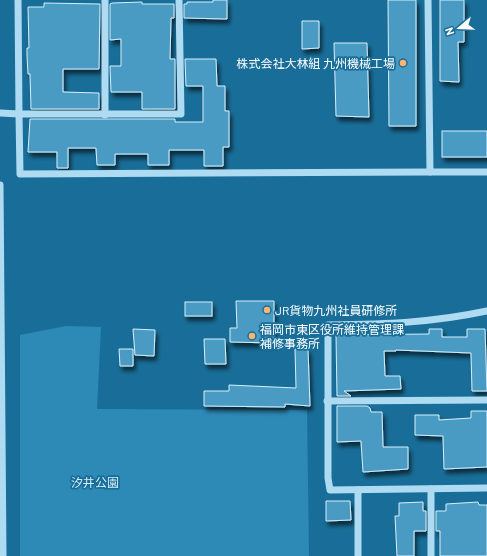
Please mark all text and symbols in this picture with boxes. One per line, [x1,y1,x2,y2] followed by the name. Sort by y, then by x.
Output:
[439,8,479,48] north arrow
[442,26,456,37] text: N
[237,56,395,70] place label: 株式会社大林組 九州機械工場
[398,58,408,68] marker: 株式会社大林組 九州機械工場
[275,303,397,317] place label: JR貨物九州社員研修所
[262,305,272,315] marker: JR貨物九州社員研修所
[260,322,404,350] place label: 福岡市東区役所維持管理課 補修事務所
[247,331,257,341] marker: 福岡市東区役所維持管理課 補修事務所
[71,475,119,489] park label: 汐井公園

